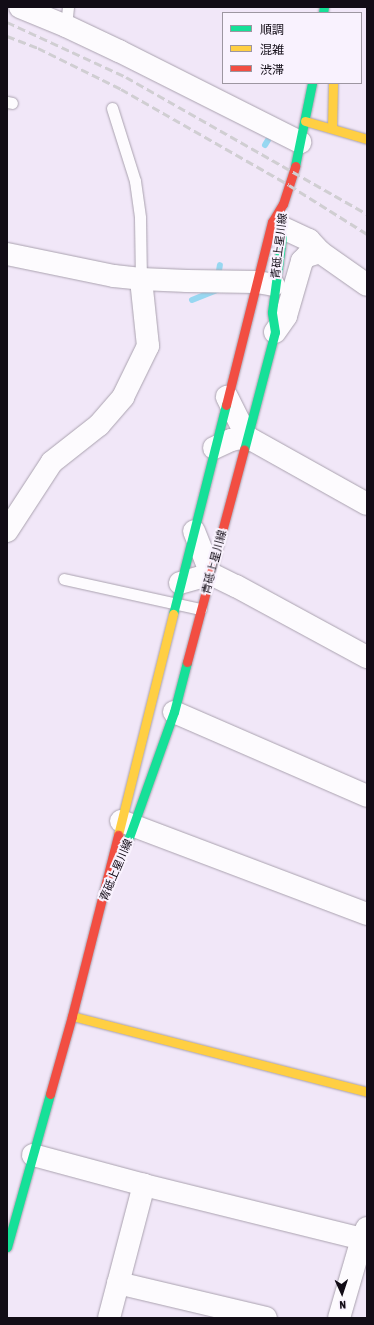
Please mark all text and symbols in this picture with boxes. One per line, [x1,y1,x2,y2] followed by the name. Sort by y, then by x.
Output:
[222,12,362,84] legend
[260,23,284,37] text: 順調
[260,43,284,57] text: 混雑
[260,63,284,77] text: 渋滞
[268,212,290,280] street label: 青砥上星川線
[199,528,229,596] street label: 青砥上星川線
[97,837,135,903] street label: 青砥上星川線
[322,1273,362,1313] north arrow
[339,1299,346,1311] text: N

